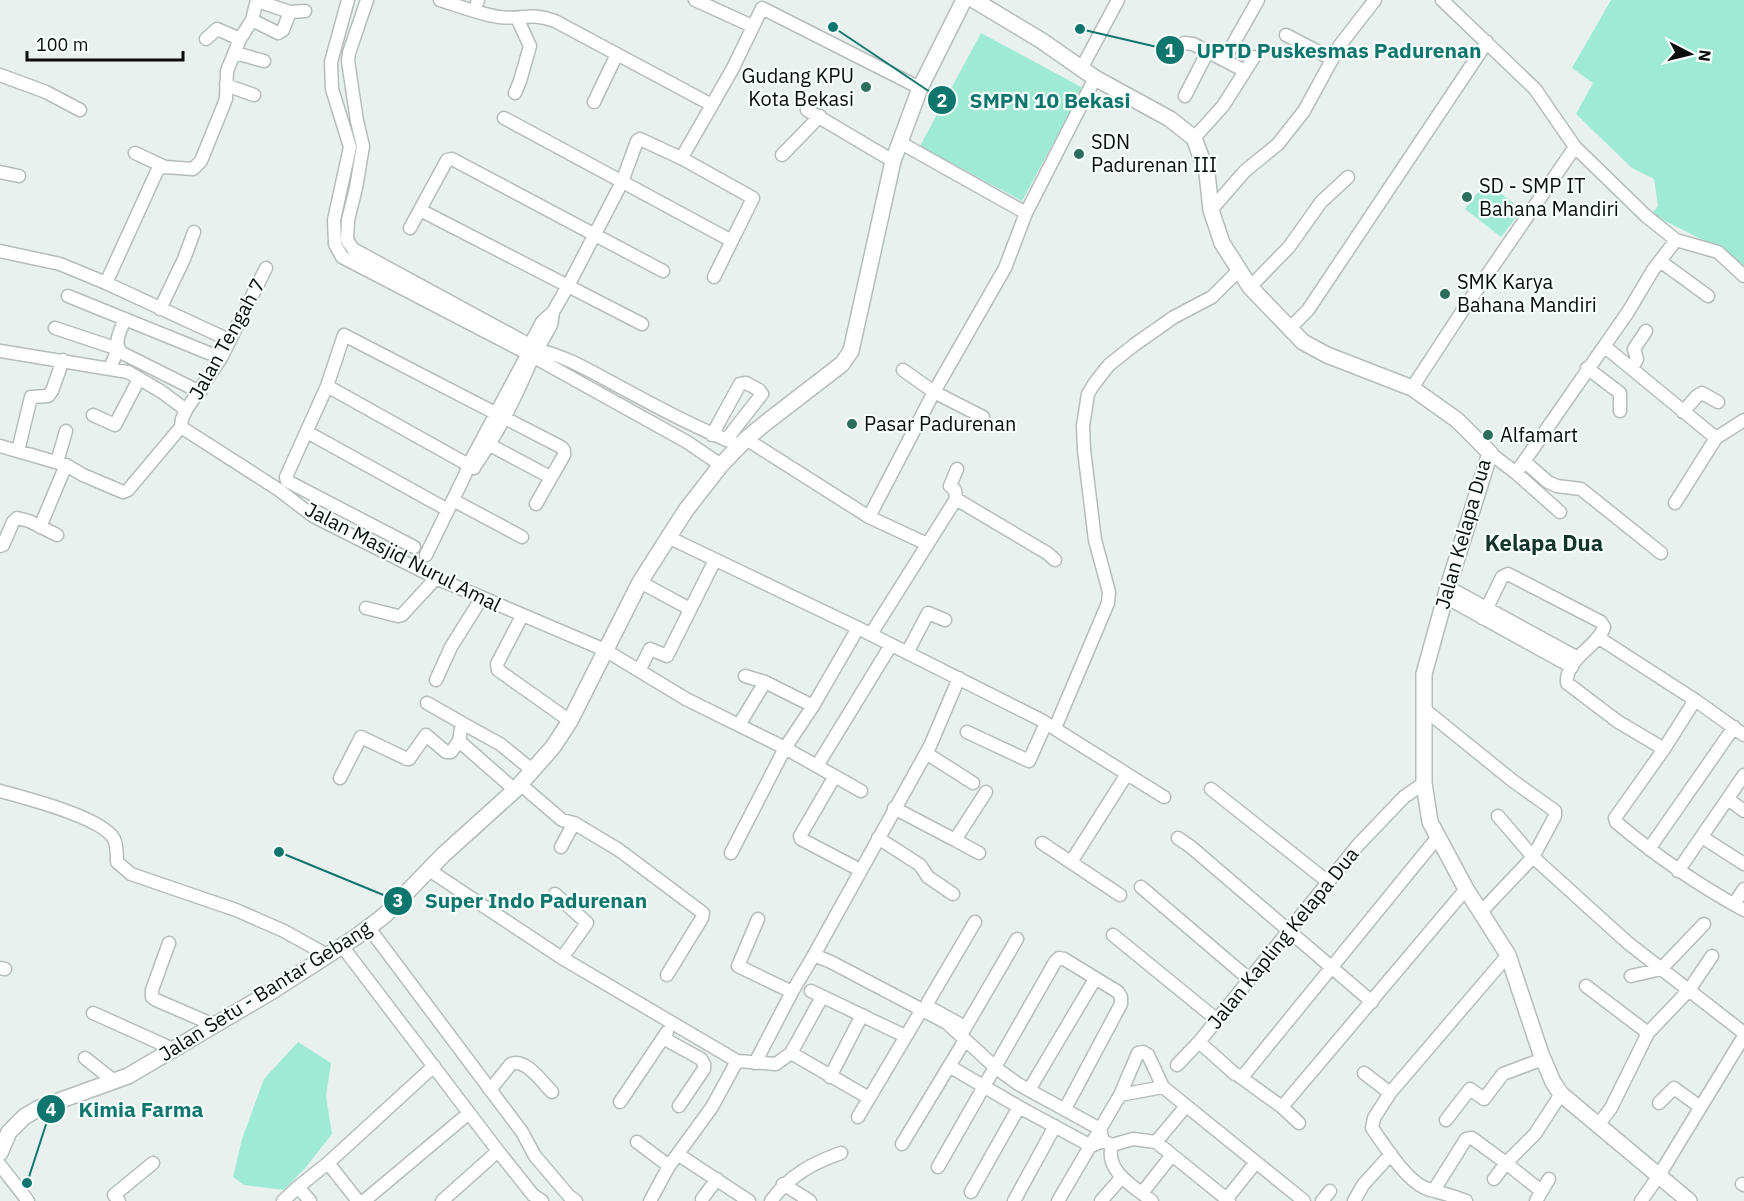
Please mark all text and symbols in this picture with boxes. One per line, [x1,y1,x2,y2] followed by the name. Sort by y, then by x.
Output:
[27,24,183,62] scale bar
[1660,24,1720,84] north arrow
[1155,31,1494,70] callout: UPTD Puskesmas Padurenan
[36,33,88,56] text: 100 m
[1196,36,1482,64] text: UPTD Puskesmas Padurenan
[1165,39,1176,62] text: 1
[1694,49,1716,63] text: N
[741,62,854,112] place label: Gudang KPU Kota Bekasi
[859,80,873,94] marker: Gudang KPU Kota Bekasi
[927,81,1142,120] callout: SMPN 10 Bekasi
[970,86,1130,114] text: SMPN 10 Bekasi
[937,89,947,112] text: 2
[1091,128,1217,178] place label: SDN Padurenan III
[1072,147,1086,161] marker: SDN Padurenan III
[1479,172,1619,222] place label: SD - SMP IT Bahana Mandiri
[1460,190,1474,204] marker: SD - SMP IT Bahana Mandiri
[1457,268,1597,318] place label: SMK Karya Bahana Mandiri
[182,273,271,404] street label: Jalan Tengah 7
[1438,287,1452,301] marker: SMK Karya Bahana Mandiri
[864,410,1016,437] place label: Pasar Padurenan
[845,417,859,431] marker: Pasar Padurenan
[1500,421,1578,448] place label: Alfamart
[1481,428,1495,442] marker: Alfamart
[1428,455,1497,612] street label: Jalan Kelapa Dua
[301,495,506,618] street label: Jalan Masjid Nurul Amal
[1485,528,1603,557] district label: Kelapa Dua
[1201,841,1365,1034] street label: Jalan Kapling Kelapa Dua
[383,882,660,921] callout: Super Indo Padurenan
[425,886,647,914] text: Super Indo Padurenan
[393,889,403,912] text: 3
[154,914,376,1067] street label: Jalan Setu - Bantar Gebang
[36,1090,215,1129] callout: Kimia Farma
[79,1095,203,1123] text: Kimia Farma
[46,1098,57,1121] text: 4

